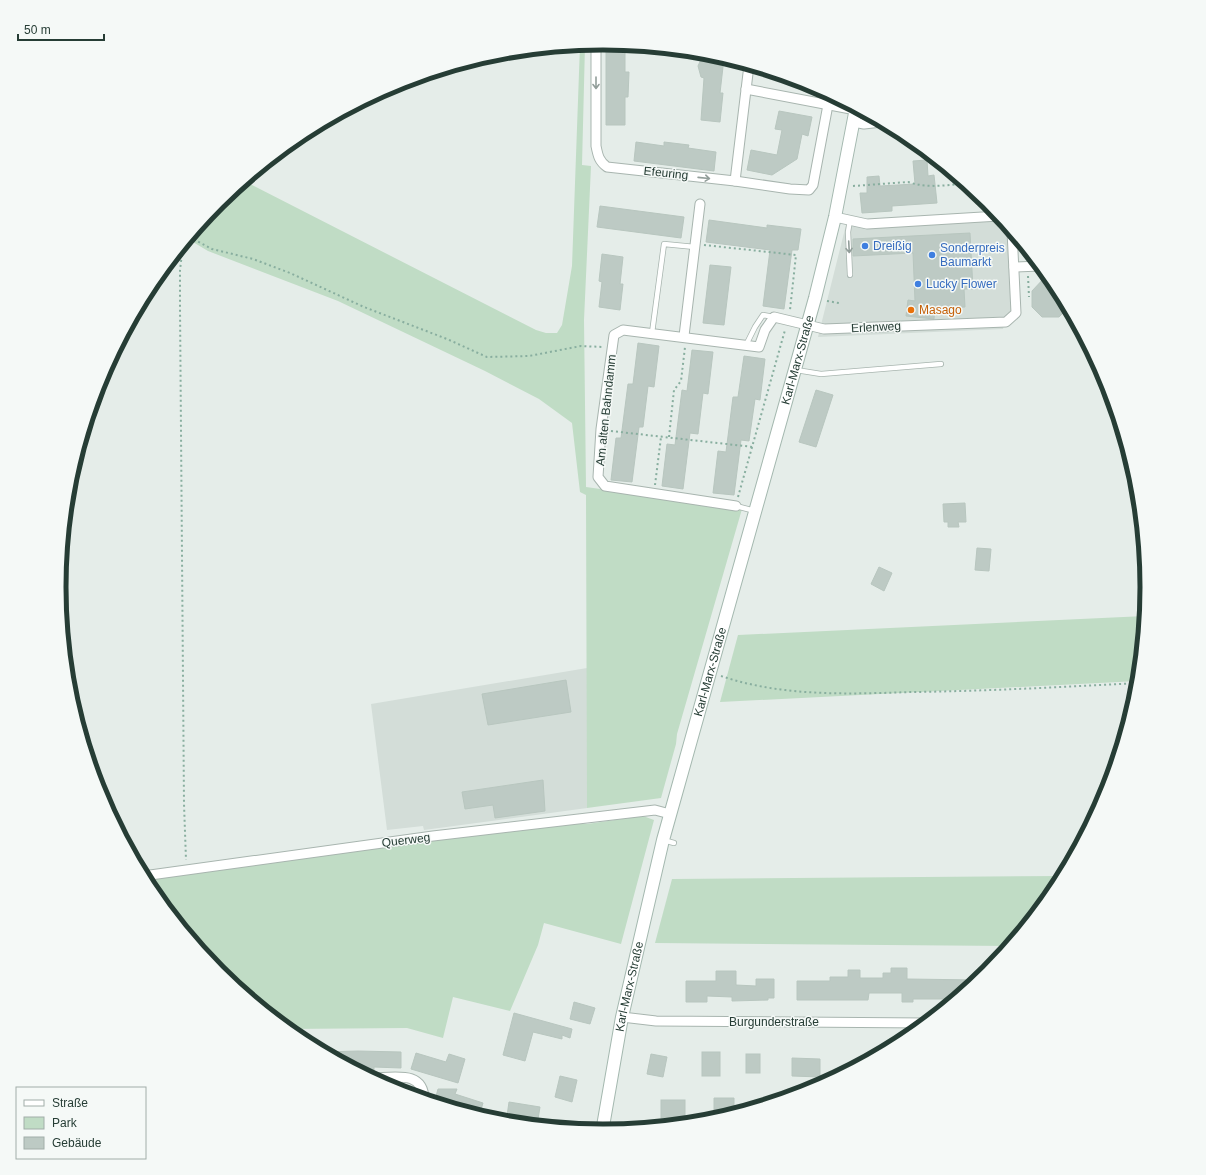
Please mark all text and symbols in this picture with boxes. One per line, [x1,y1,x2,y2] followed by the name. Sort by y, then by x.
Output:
[18,16,104,42] scale bar
[24,23,51,37] text: 50 m
[592,76,600,89] one-way arrow
[643,164,689,182] street label: Efeuring
[697,174,710,181] one-way arrow
[873,239,912,253] place label: Dreißig
[845,240,852,253] one-way arrow
[860,241,870,251] marker: Dreißig
[940,241,1005,269] place label: Sonderpreis Baumarkt
[927,250,937,260] marker: Sonderpreis Baumarkt
[926,277,997,291] place label: Lucky Flower
[913,279,923,289] marker: Lucky Flower
[919,303,962,317] place label: Masago
[906,305,916,315] marker: Masago
[778,313,817,406] street label: Karl-Marx-Straße
[851,319,901,335] street label: Erlenweg
[593,354,619,466] street label: Am alten Bahndamm
[691,625,729,718] street label: Karl-Marx-Straße
[381,830,431,850] street label: Querweg
[613,940,646,1033] street label: Karl-Marx-Straße
[729,1015,819,1029] street label: Burgunderstraße
[16,1087,146,1159] legend
[52,1096,88,1110] text: Straße
[52,1116,78,1130] text: Park
[52,1136,102,1150] text: Gebäude

